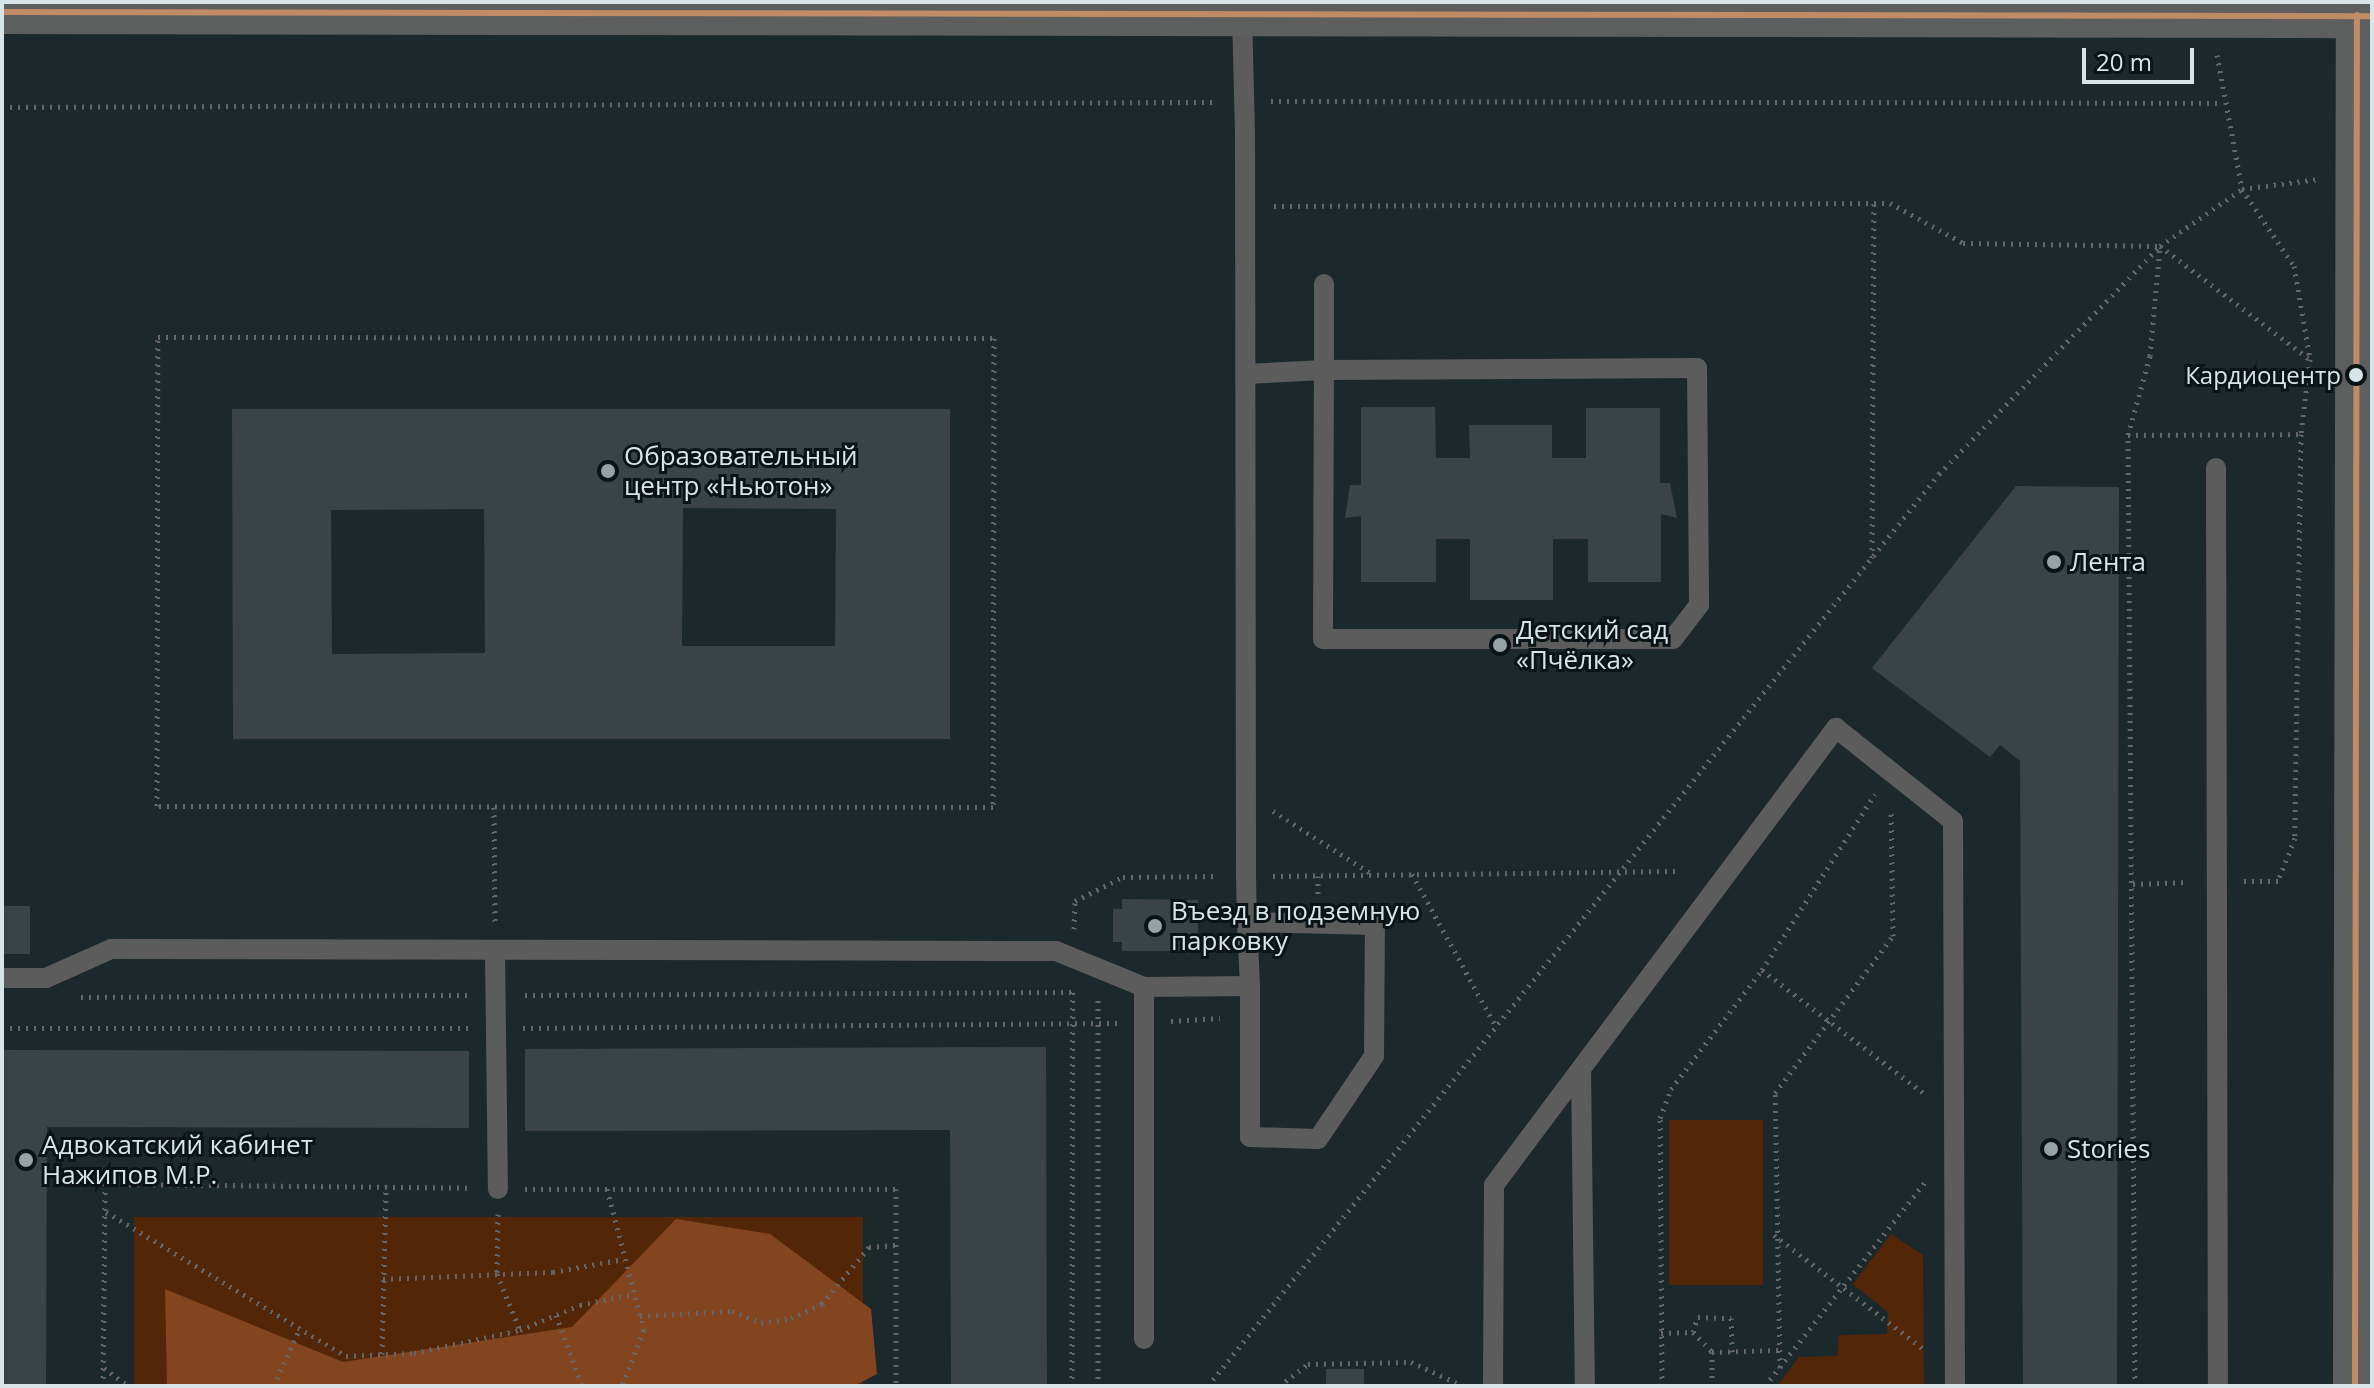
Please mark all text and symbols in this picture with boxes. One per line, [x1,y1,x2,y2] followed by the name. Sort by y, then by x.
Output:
[2086,32,2198,82] scale bar
[2096,45,2152,78] text: 20 m
[2185,361,2341,389] place label: Кардиоцентр
[2348,367,2364,383] marker: Кардиоцентр
[624,440,858,502] place label: Образовательный центр «Ньютон»
[599,462,617,480] marker: Образовательный центр «Ньютон»
[2070,546,2146,578] place label: Лента
[2045,553,2063,571] marker: Лента
[1516,614,1668,676] place label: Детский сад «Пчёлка»
[1491,636,1509,654] marker: Детский сад «Пчёлка»
[1171,895,1420,956] place label: Въезд в подземную парковку
[1146,917,1164,935] marker: Въезд в подземную парковку
[42,1129,313,1190] place label: Адвокатский кабинет Нажипов М.Р.
[2067,1133,2150,1165] place label: Stories
[2042,1140,2060,1158] marker: Stories
[17,1151,35,1169] marker: Адвокатский кабинет Нажипов М.Р.

